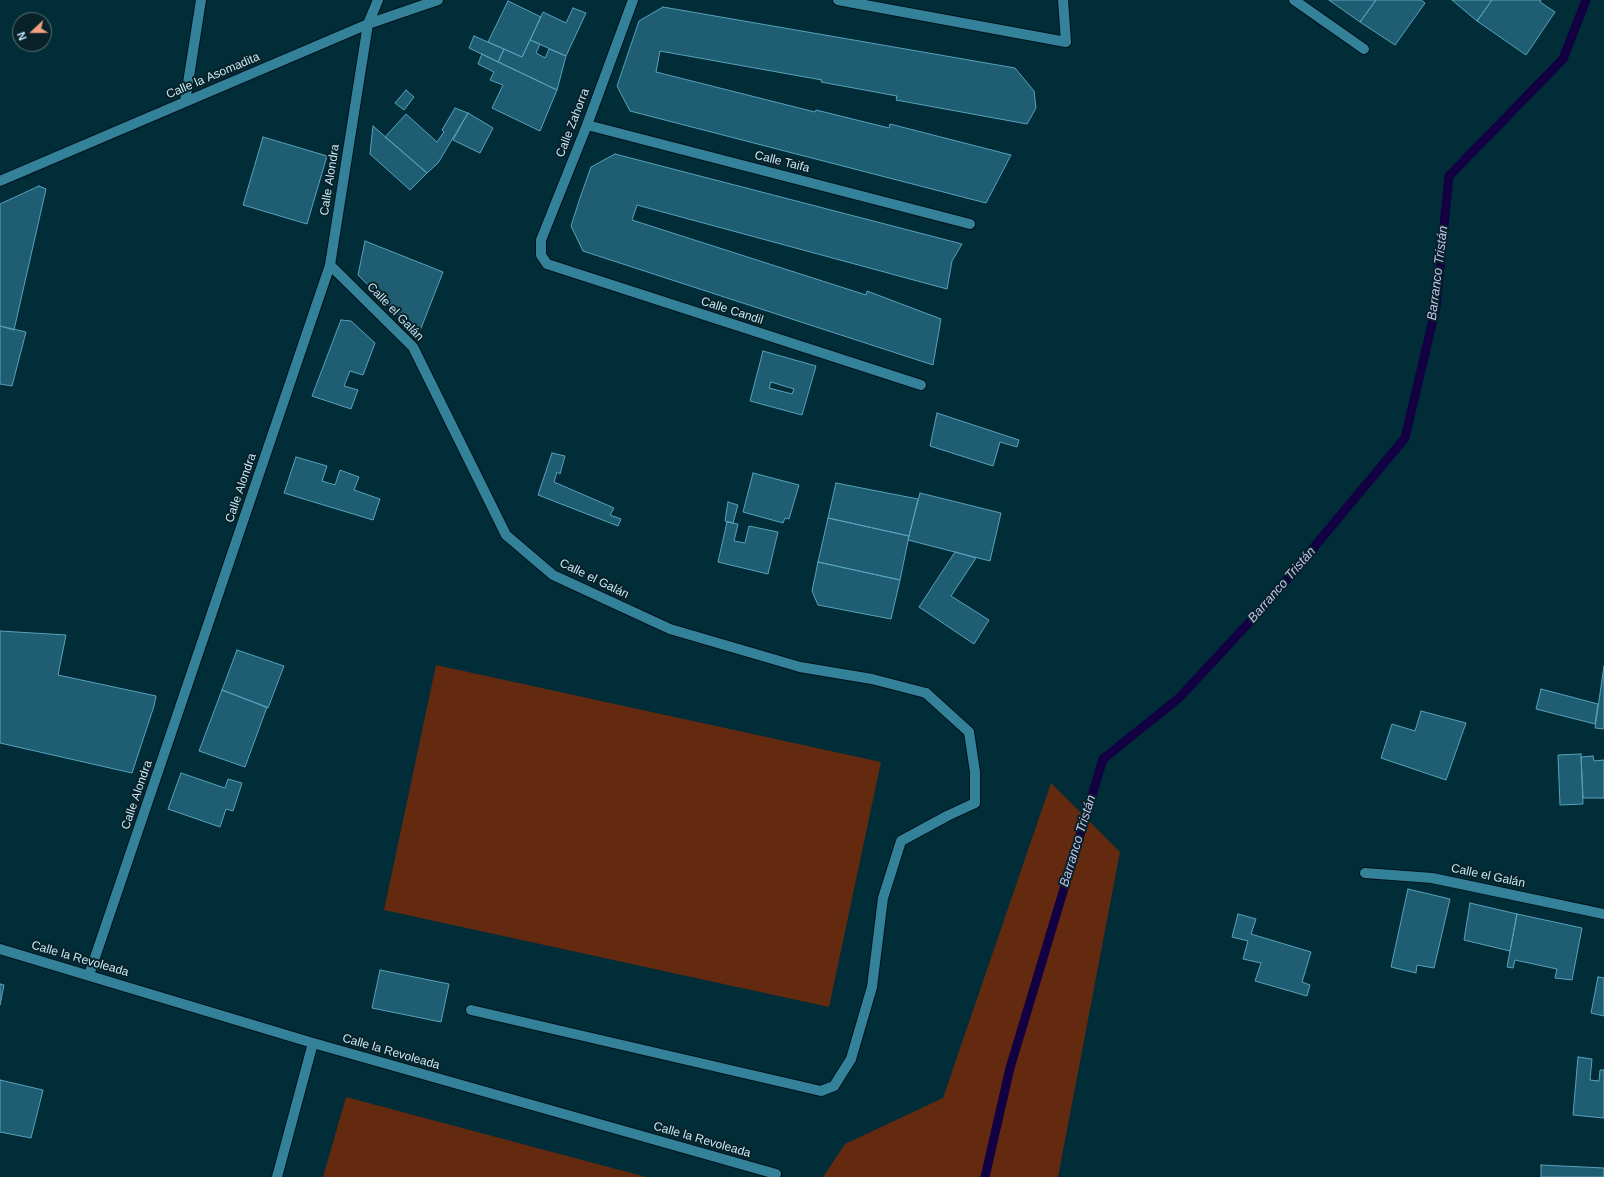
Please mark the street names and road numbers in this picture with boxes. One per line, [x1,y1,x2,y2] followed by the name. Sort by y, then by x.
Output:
[164,50,262,102] street label: Calle la Asomadita
[553,86,593,160] street label: Calle Zahorra
[317,143,343,217] street label: Calle Alondra
[753,148,811,176] street label: Calle Taifa
[364,280,426,344] street label: Calle el Galán
[699,294,765,328] street label: Calle Candil
[222,452,260,524] street label: Calle Alondra
[557,556,631,602] street label: Calle el Galán
[118,759,156,831] street label: Calle Alondra
[1450,861,1526,891] street label: Calle el Galán
[30,938,130,980] street label: Calle la Revoleada
[341,1031,441,1073] street label: Calle la Revoleada
[652,1119,752,1161] street label: Calle la Revoleada

